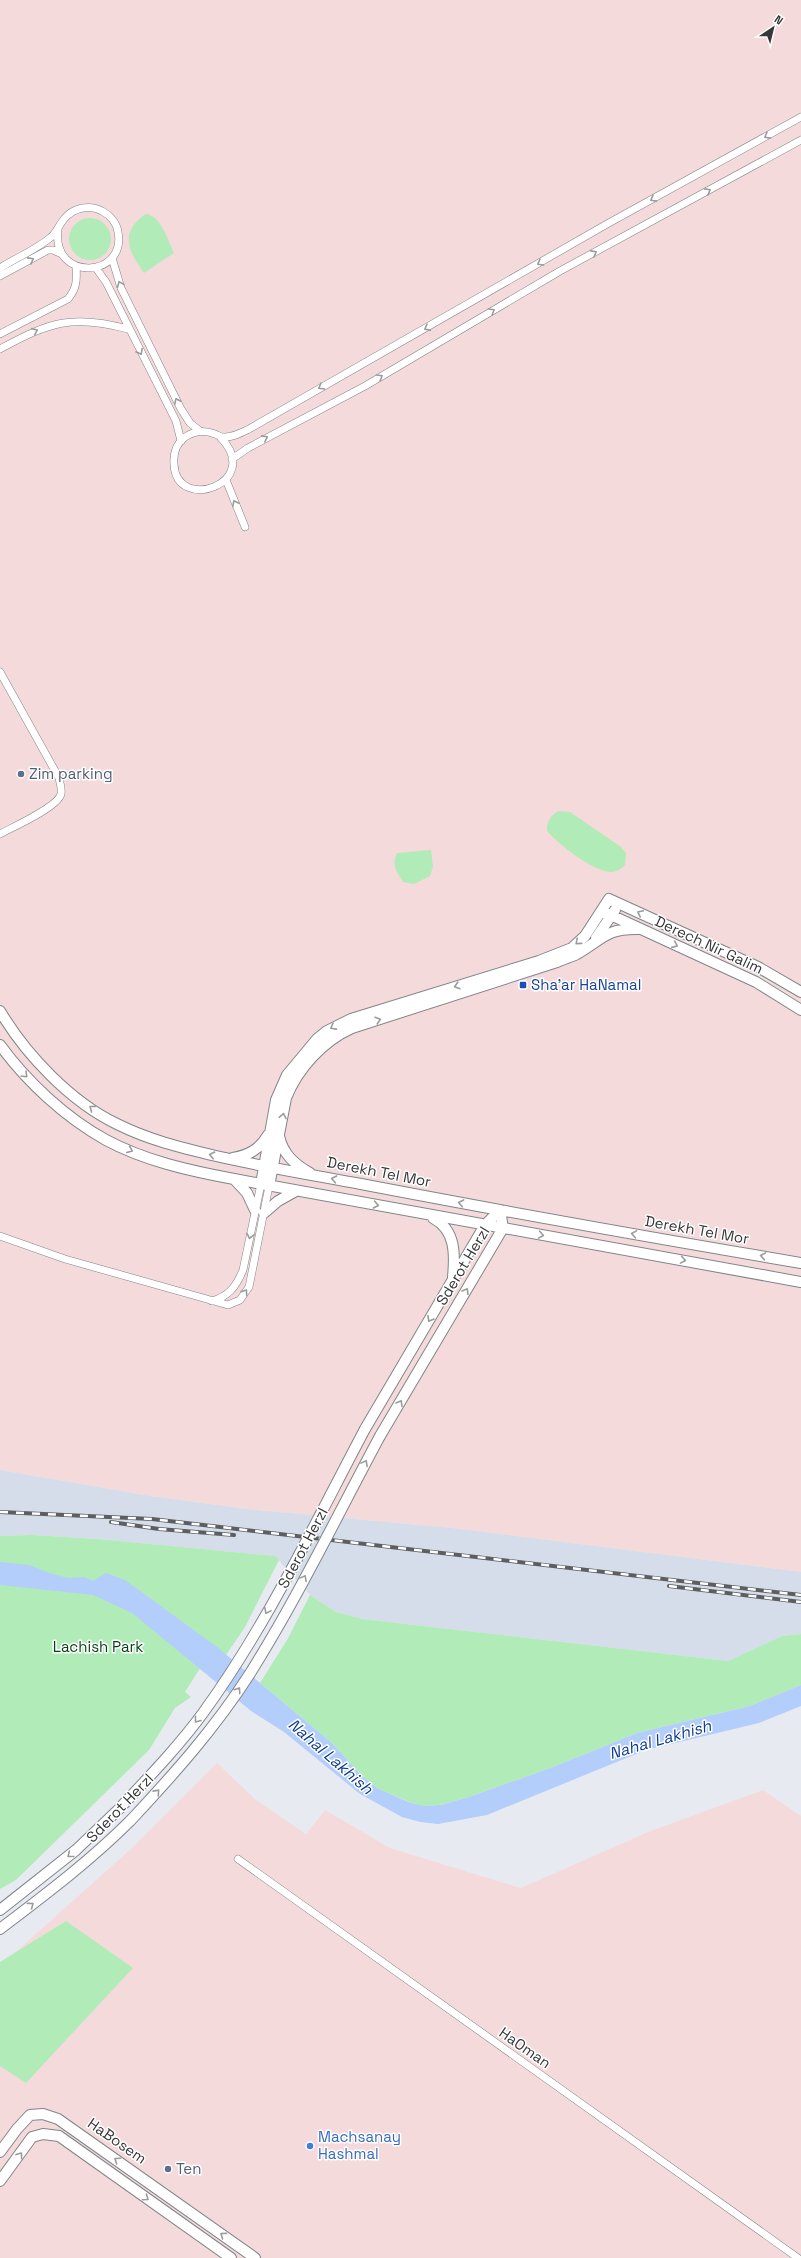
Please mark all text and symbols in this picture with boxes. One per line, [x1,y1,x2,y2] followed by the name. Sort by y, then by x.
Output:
[753,8,793,48] north arrow
[772,12,786,28] text: N
[764,131,771,139] one-way arrow
[704,188,711,195] one-way arrow
[650,194,657,202] one-way arrow
[589,250,597,258] one-way arrow
[26,257,34,264] one-way arrow
[537,258,544,265] one-way arrow
[116,281,124,288] one-way arrow
[488,308,495,315] one-way arrow
[424,323,431,330] one-way arrow
[30,328,38,336] one-way arrow
[135,348,143,355] one-way arrow
[376,374,383,381] one-way arrow
[318,382,325,389] one-way arrow
[174,398,182,405] one-way arrow
[261,436,269,443] one-way arrow
[232,500,239,508] one-way arrow
[29,764,113,783] place label: Zim parking
[16,769,26,779] marker: Zim parking
[637,910,645,918] one-way arrow
[652,911,766,978] street label: Derech Nir Galim
[575,937,583,945] one-way arrow
[671,941,678,949] one-way arrow
[531,975,641,994] place label: Sha'ar HaNamal
[518,980,528,990] marker: Sha'ar HaNamal
[453,981,460,990] one-way arrow
[374,1016,381,1024] one-way arrow
[330,1023,338,1030] one-way arrow
[20,1070,28,1078] one-way arrow
[90,1106,97,1113] one-way arrow
[278,1113,286,1119] one-way arrow
[125,1145,133,1153] one-way arrow
[209,1151,216,1159] one-way arrow
[326,1152,433,1191] street label: Derekh Tel Mor
[330,1176,337,1184] one-way arrow
[458,1199,464,1208] one-way arrow
[373,1201,379,1209] one-way arrow
[644,1211,751,1248] street label: Derekh Tel Mor
[432,1223,494,1309] street label: Sderot Herzl
[538,1230,544,1239] one-way arrow
[631,1231,638,1239] one-way arrow
[246,1233,255,1239] one-way arrow
[759,1253,766,1261] one-way arrow
[680,1255,686,1264] one-way arrow
[461,1288,468,1295] one-way arrow
[240,1290,247,1297] one-way arrow
[427,1315,434,1322] one-way arrow
[395,1400,402,1407] one-way arrow
[361,1460,368,1468] one-way arrow
[273,1504,332,1591] street label: Sderot Herzl
[299,1575,306,1582] one-way arrow
[265,1607,272,1614] one-way arrow
[53,1637,143,1656] park label: Lachish Park
[233,1687,241,1694] one-way arrow
[284,1714,378,1800] water label: Nahal Lakhish
[607,1715,715,1764] water label: Nahal Lakhish
[195,1716,202,1723] one-way arrow
[82,1769,157,1846] street label: Sderot Herzl
[152,1789,159,1796] one-way arrow
[68,1851,75,1858] one-way arrow
[27,1903,34,1910] one-way arrow
[496,2023,555,2072] street label: HaOman
[84,2113,150,2168] street label: HaBosem
[318,2127,401,2163] place label: Machsanay Hashmal
[305,2141,315,2151] marker: Machsanay Hashmal
[15,2152,22,2159] one-way arrow
[115,2158,122,2165] one-way arrow
[176,2159,201,2178] place label: Ten
[163,2164,173,2174] marker: Ten
[142,2193,149,2200] one-way arrow
[221,2233,228,2240] one-way arrow

